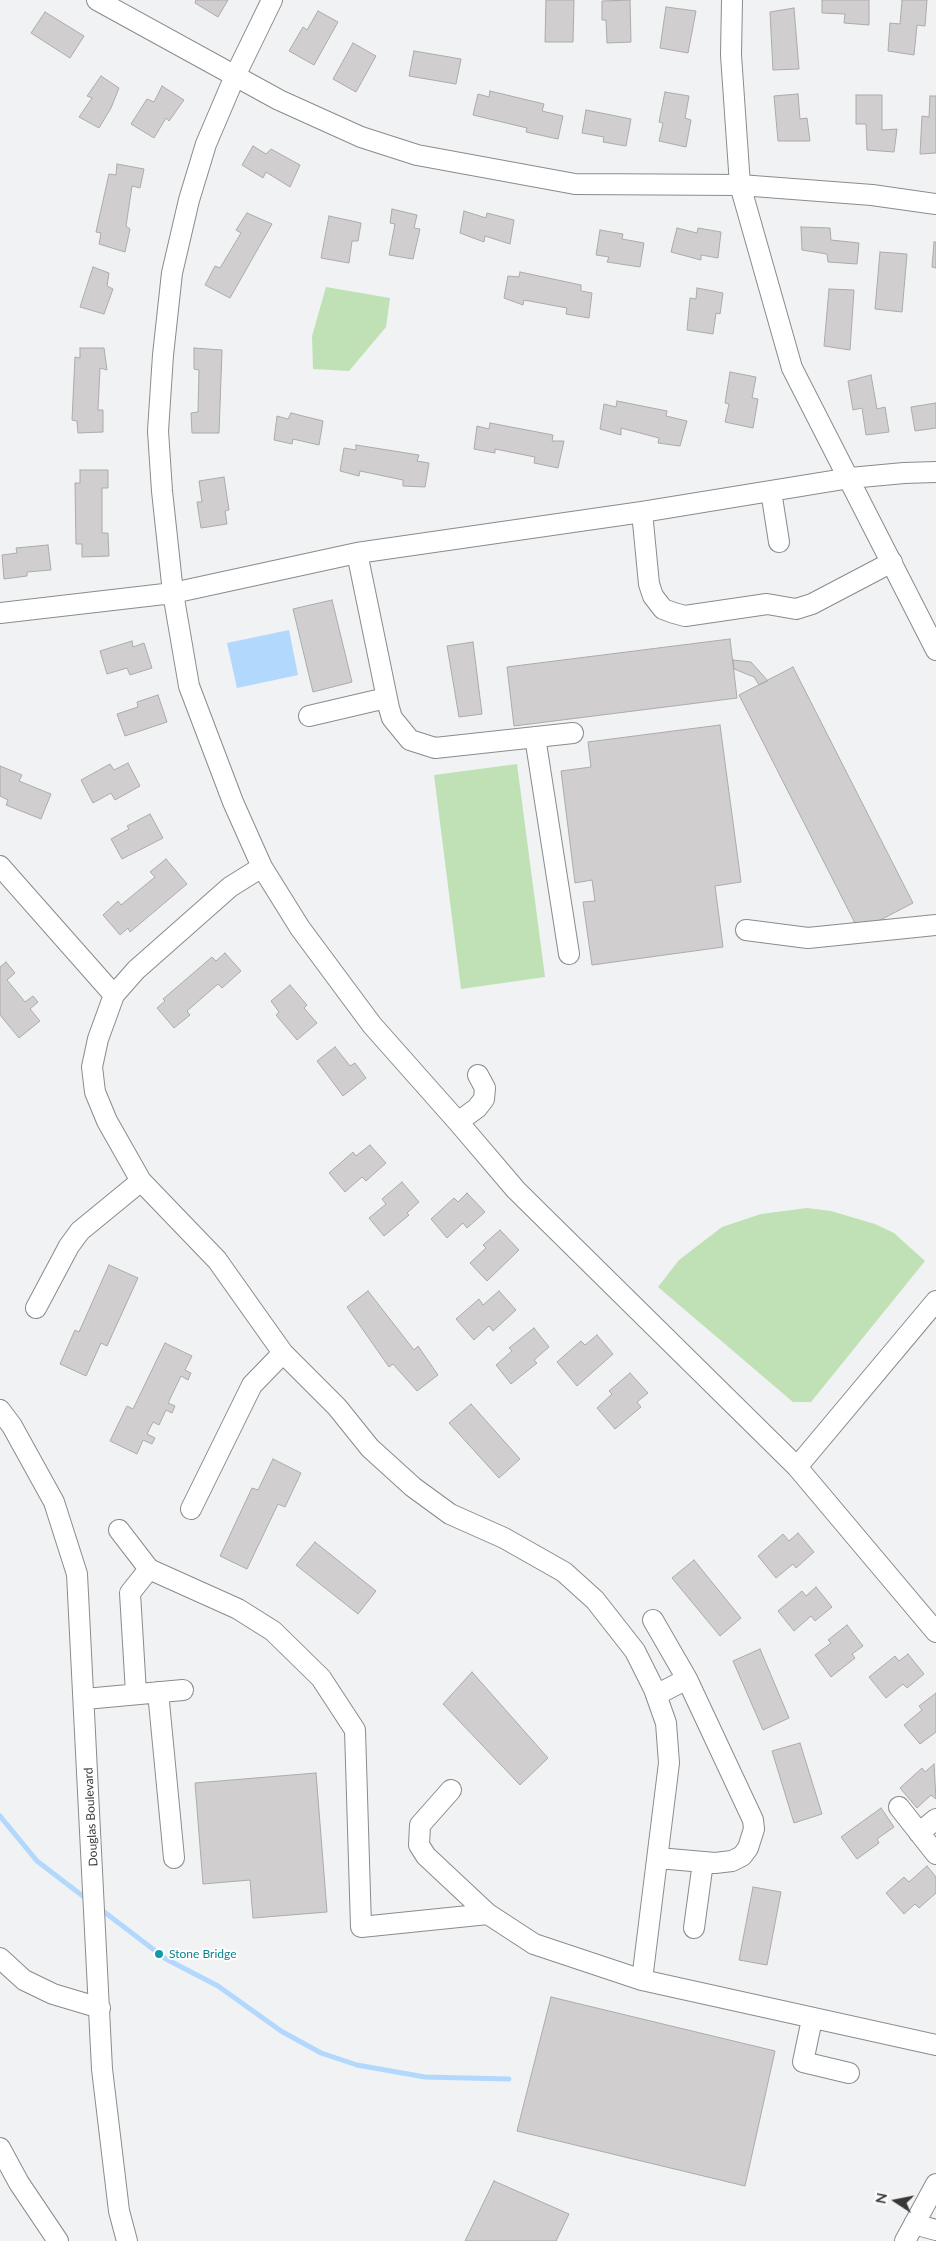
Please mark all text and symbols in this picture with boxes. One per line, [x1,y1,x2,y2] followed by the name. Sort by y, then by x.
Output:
[81,1767,101,1867] street label: Douglas Boulevard
[169,1947,236,1961] place label: Stone Bridge
[153,1948,165,1960] marker: Stone Bridge
[871,2176,921,2226] north arrow
[871,2191,890,2205] text: N

